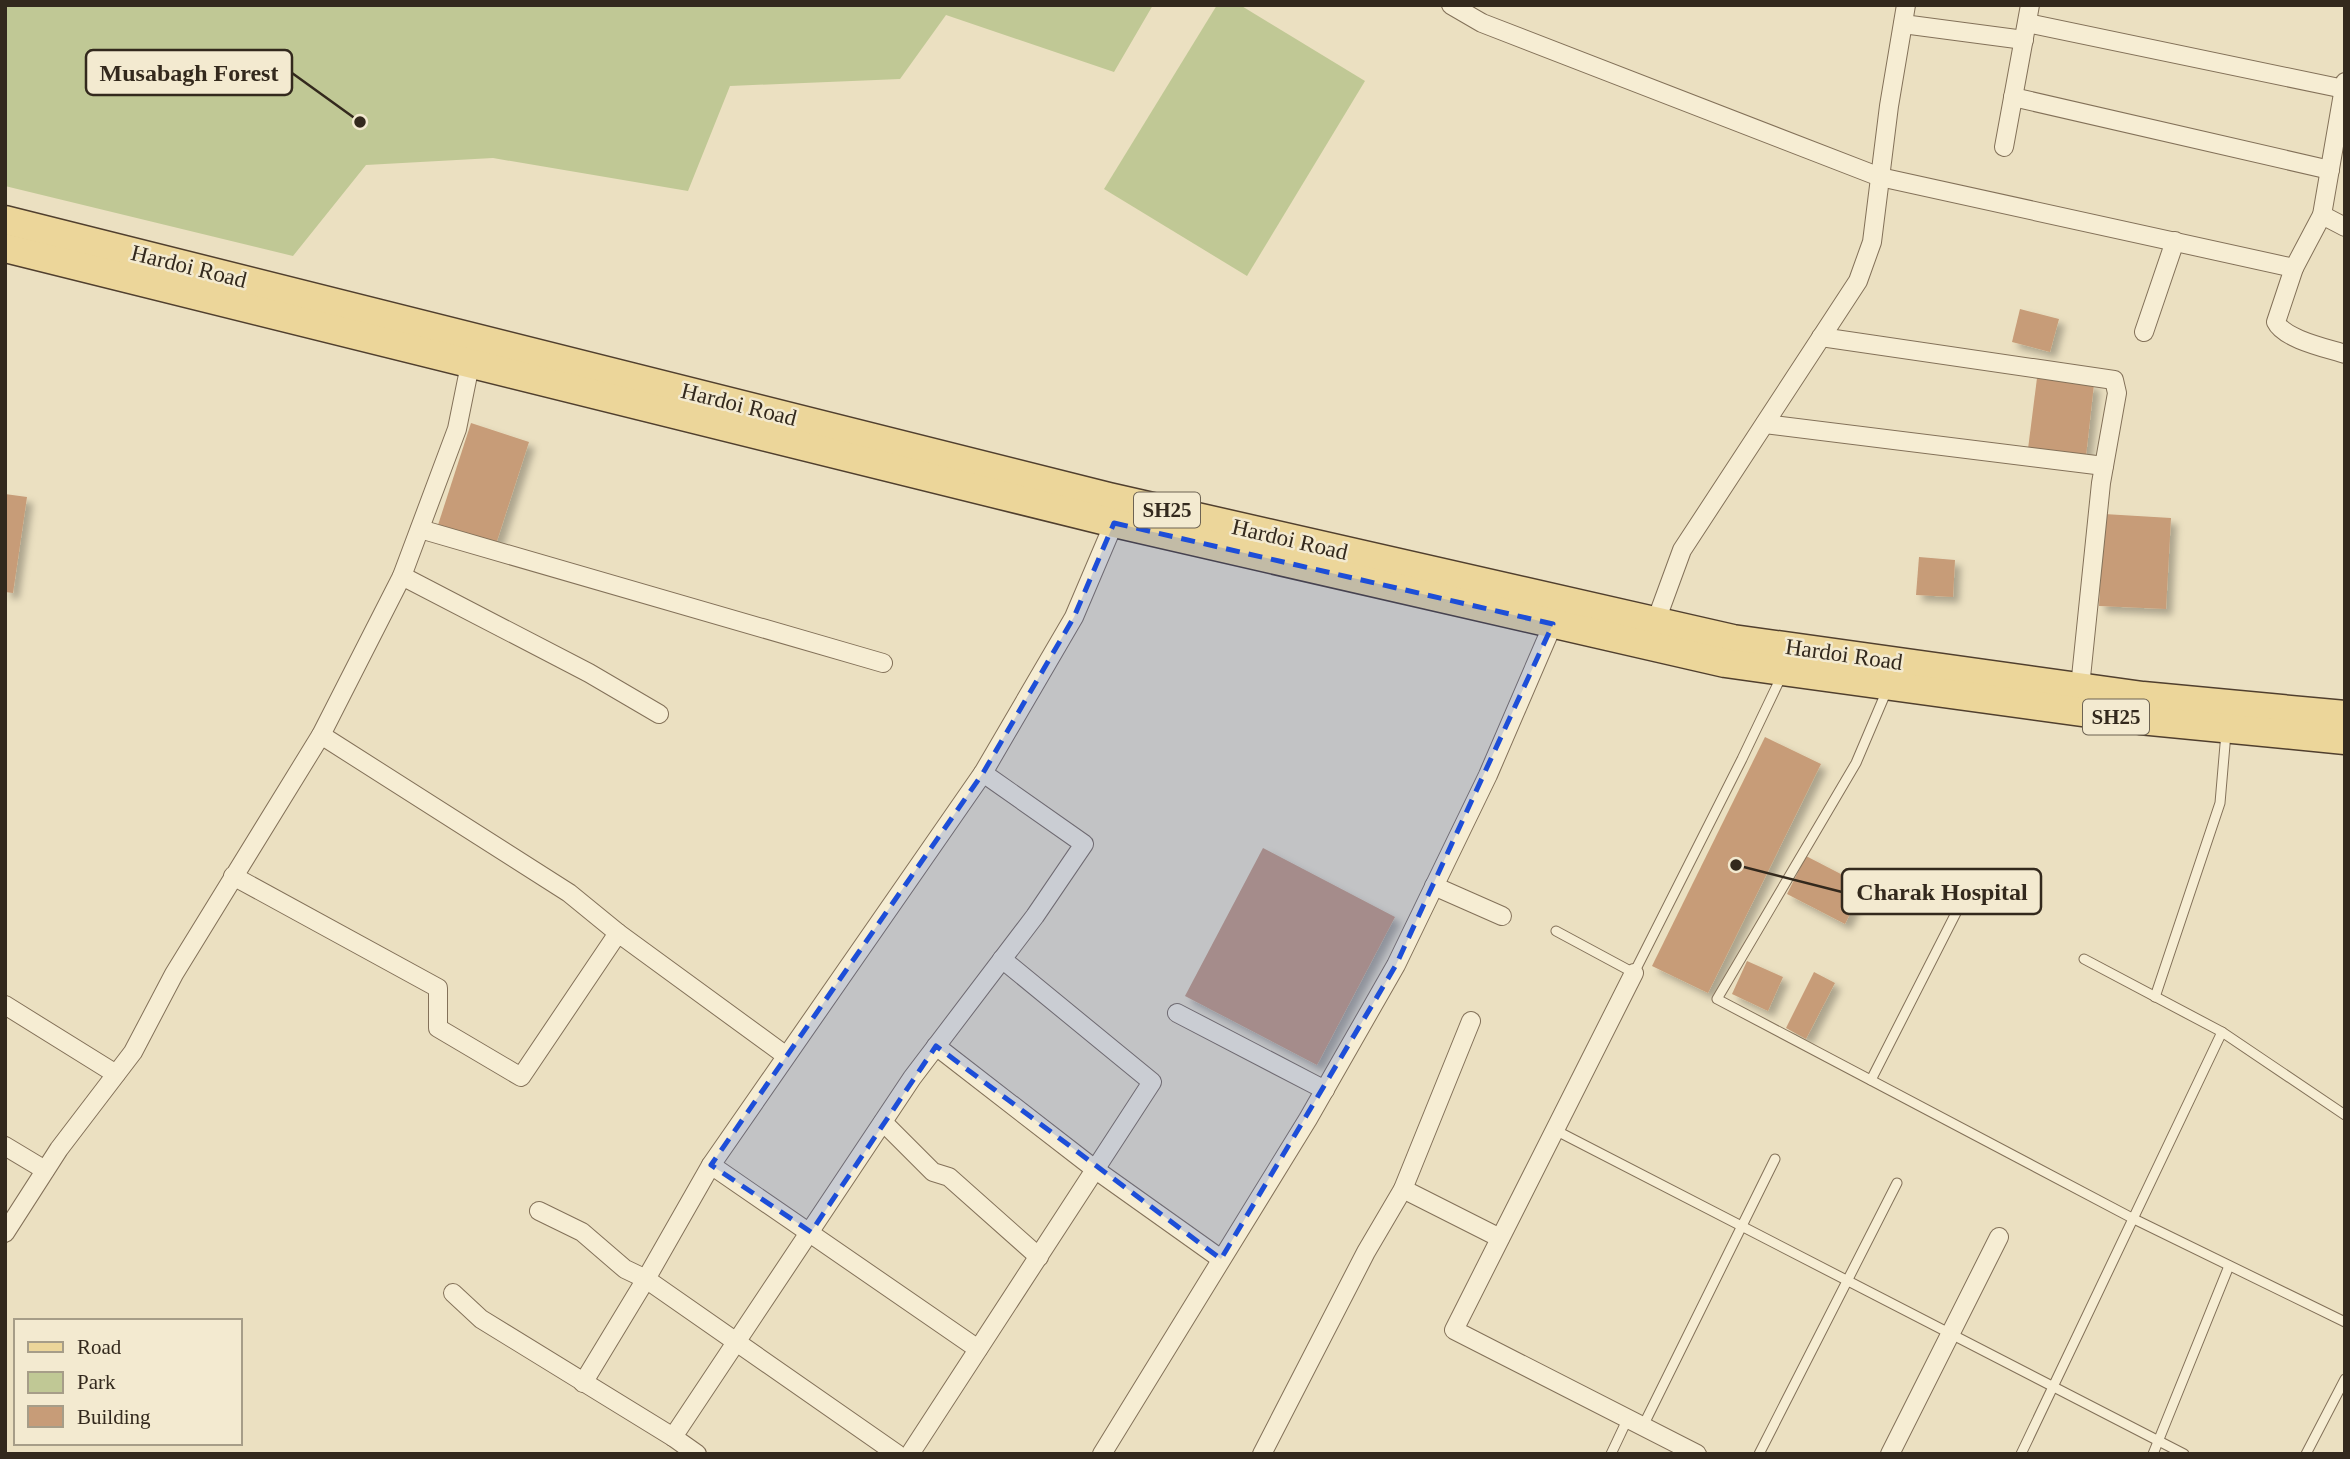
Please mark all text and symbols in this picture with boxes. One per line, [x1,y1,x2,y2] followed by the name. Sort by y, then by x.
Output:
[86,50,292,95] callout: Musabagh Forest
[100,60,278,86] text: Musabagh Forest
[129,240,250,293] street label: Hardoi Road
[679,378,800,431] street label: Hardoi Road
[1134,492,1200,528] road number: SH25
[1230,514,1351,565] street label: Hardoi Road
[1784,634,1905,675] street label: Hardoi Road
[2083,700,2149,734] road number: SH25
[1842,869,2041,914] callout: Charak Hospital
[1856,879,2028,905] text: Charak Hospital
[14,1319,242,1445] legend
[77,1335,122,1359] text: Road
[77,1370,116,1394] text: Park
[77,1405,151,1429] text: Building

